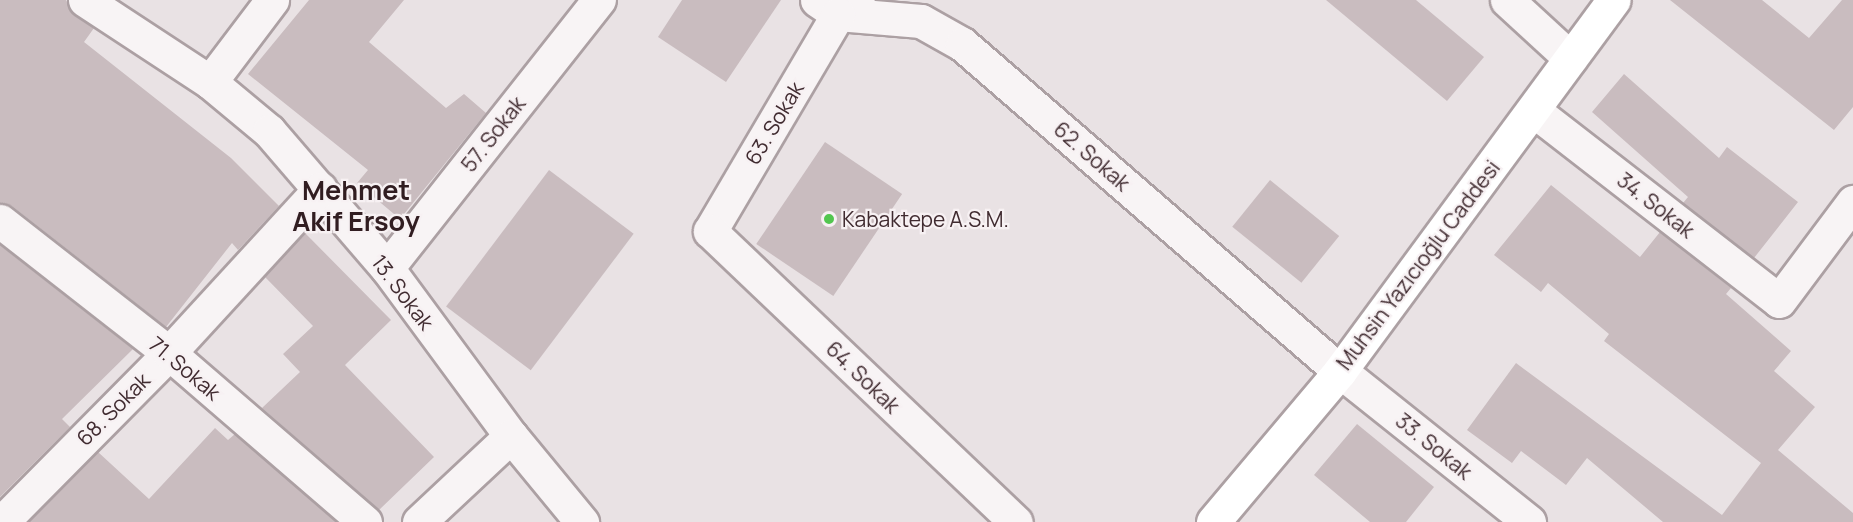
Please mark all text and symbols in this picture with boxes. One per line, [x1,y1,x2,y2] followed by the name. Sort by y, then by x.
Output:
[739,77,809,169] street label: 63. Sokak
[456,91,530,177] street label: 57. Sokak
[1049,116,1135,196] street label: 62. Sokak
[1331,155,1505,375] street label: Muhsin Yazıcıoğlu Caddesi
[1612,167,1700,243] street label: 34. Sokak
[292,173,420,236] district label: Mehmet Akif Ersoy
[842,206,1009,232] place label: Kabaktepe A.S.M.
[820,210,838,228] marker: Kabaktepe A.S.M.
[367,250,439,334] street label: 13. Sokak
[144,331,226,405] street label: 71. Sokak
[821,336,905,418] street label: 64. Sokak
[71,367,155,451] street label: 68. Sokak
[1391,408,1477,484] street label: 33. Sokak

